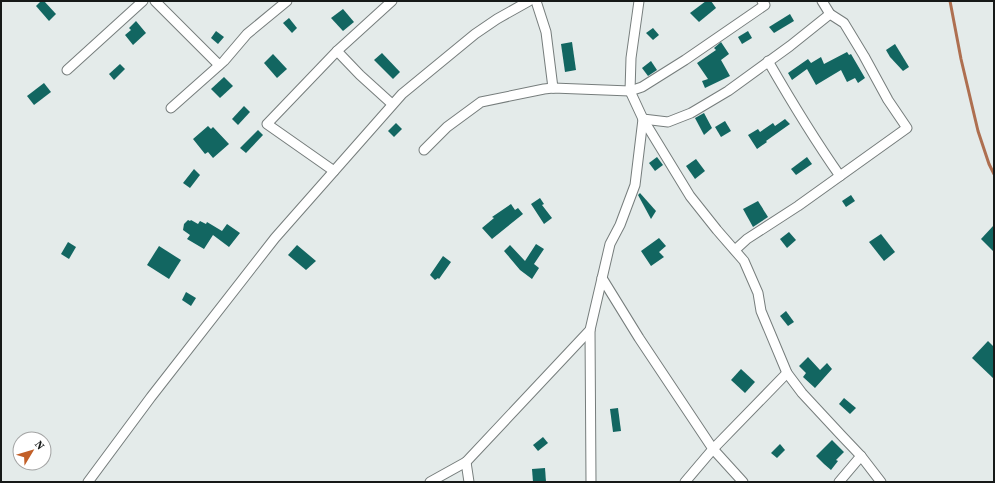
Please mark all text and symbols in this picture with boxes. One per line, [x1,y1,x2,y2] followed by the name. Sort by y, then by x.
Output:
[12,431,52,471] north arrow
[31,437,48,453] text: N

